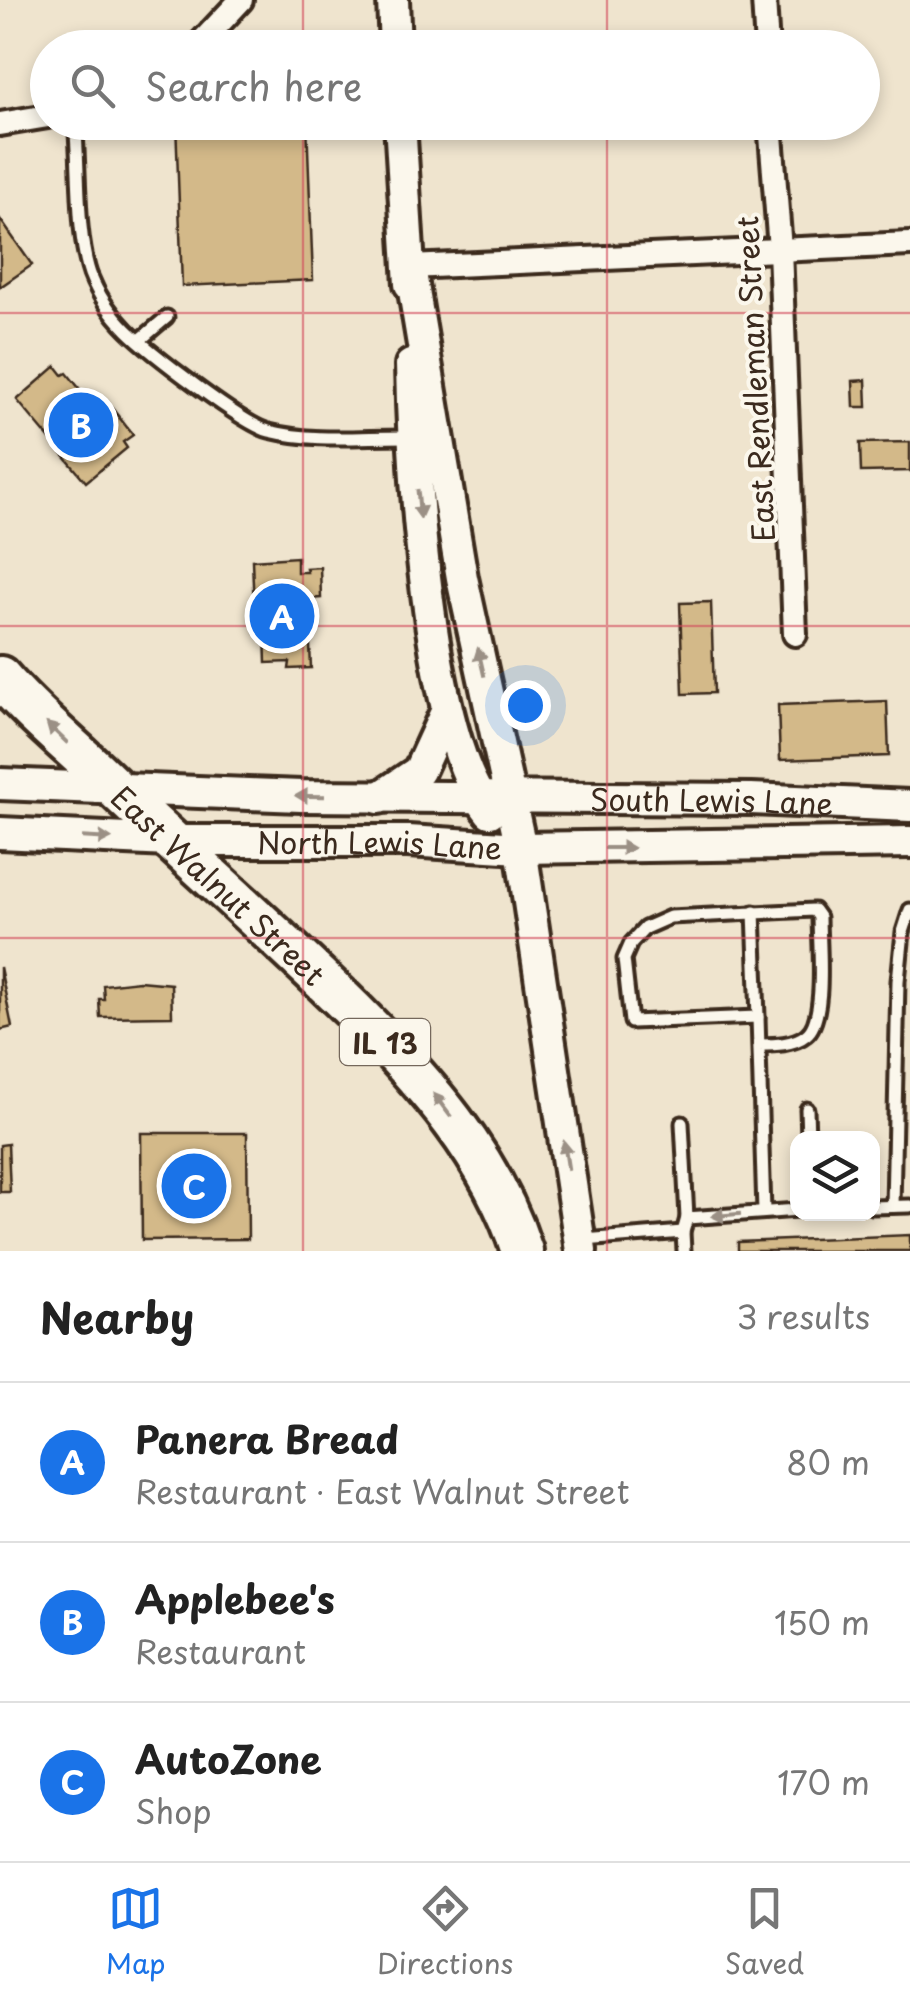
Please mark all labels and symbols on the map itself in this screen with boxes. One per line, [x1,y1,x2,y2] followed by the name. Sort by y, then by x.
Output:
[723,215,785,543] street label: East Rendleman Street
[48,388,114,462] pin: B
[412,489,428,521] one-way arrow
[250,578,314,654] pin: A
[473,646,488,677] one-way arrow
[500,680,551,731] your location
[45,722,69,745] one-way arrow
[102,774,336,995] street label: East Walnut Street
[590,775,834,825] street label: South Lewis Lane
[293,788,325,804] one-way arrow
[257,819,504,869] street label: North Lewis Lane
[82,830,114,846] one-way arrow
[603,840,635,856] one-way arrow
[340,1019,430,1065] road number: IL 13
[432,1092,452,1118] one-way arrow
[558,1138,574,1170] one-way arrow
[162,1148,226,1224] pin: C
[709,1208,741,1224] one-way arrow

